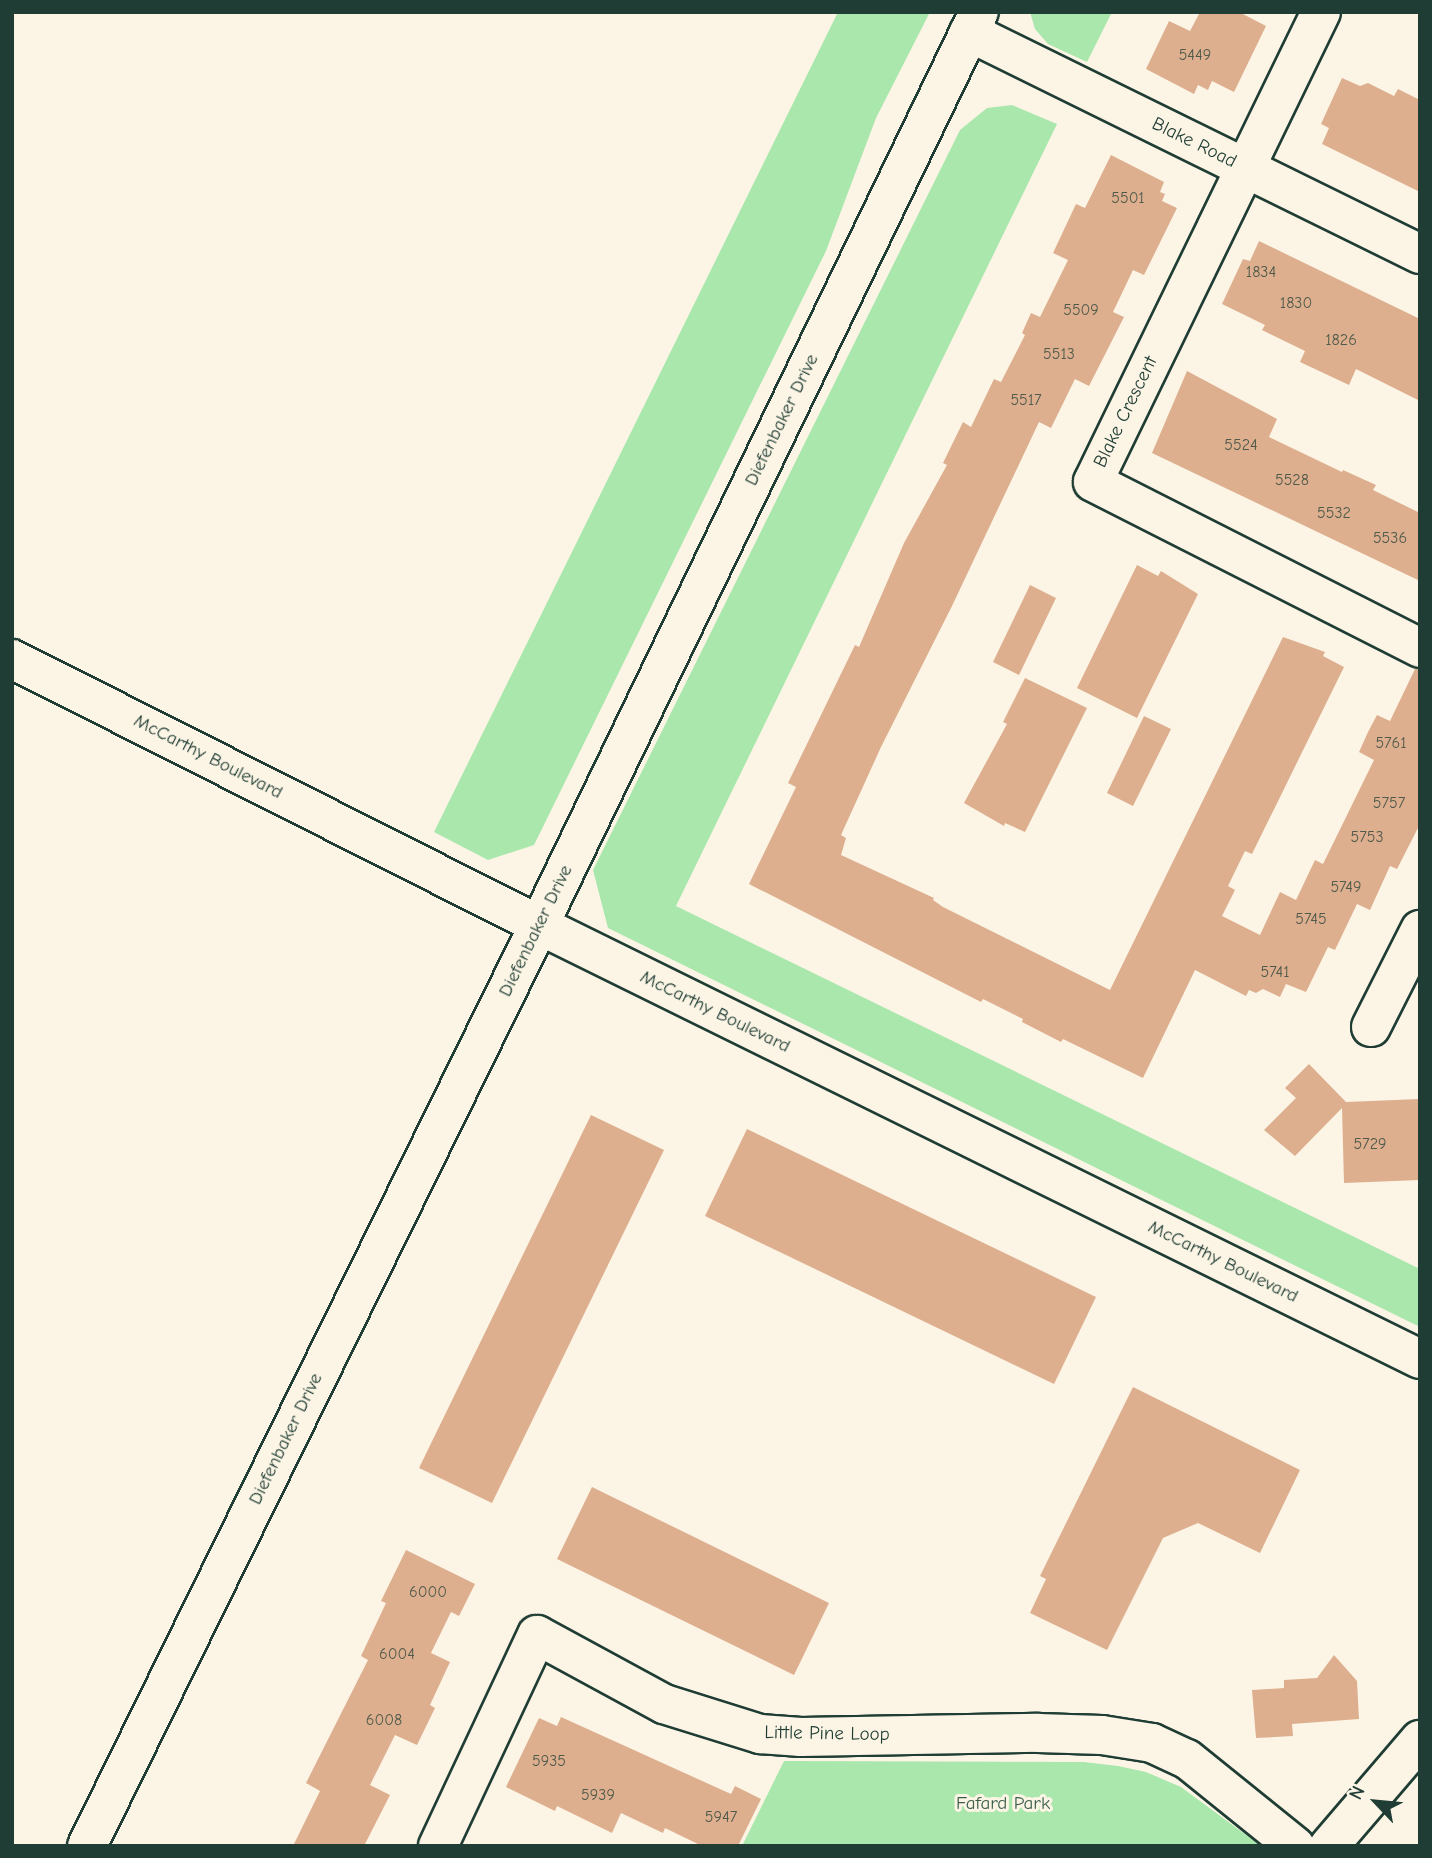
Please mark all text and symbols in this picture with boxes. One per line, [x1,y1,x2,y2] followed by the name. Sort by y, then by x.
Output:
[1179,45,1211,65] house number: 5449
[1148,113,1240,173] street label: Blake Road
[1111,188,1145,208] house number: 5501
[1246,262,1276,282] house number: 1834
[1280,293,1312,313] house number: 1830
[1063,300,1099,320] house number: 5509
[1325,330,1357,350] house number: 1826
[1043,344,1075,364] house number: 5513
[740,350,824,490] street label: Diefenbaker Drive
[1089,353,1163,471] street label: Blake Crescent
[1010,390,1042,410] house number: 5517
[1224,435,1258,455] house number: 5524
[1275,470,1309,490] house number: 5528
[1317,503,1351,523] house number: 5532
[1373,528,1407,548] house number: 5536
[130,710,286,804] street label: McCarthy Boulevard
[1375,733,1407,753] house number: 5761
[1373,793,1405,813] house number: 5757
[1350,827,1384,847] house number: 5753
[494,861,578,1001] street label: Diefenbaker Drive
[1330,877,1362,897] house number: 5749
[1295,909,1327,929] house number: 5745
[1260,962,1290,982] house number: 5741
[636,966,794,1058] street label: McCarthy Boulevard
[1353,1134,1387,1154] house number: 5729
[1144,1216,1302,1308] street label: McCarthy Boulevard
[244,1369,328,1509] street label: Diefenbaker Drive
[409,1582,447,1602] house number: 6000
[379,1644,415,1664] house number: 6004
[366,1710,402,1730] house number: 6008
[764,1722,890,1746] street label: Little Pine Loop
[532,1751,566,1771] house number: 5935
[1341,1767,1411,1837] north arrow
[1345,1782,1370,1803] text: N
[581,1785,615,1805] house number: 5939
[956,1793,1050,1815] park label: Fafard Park
[705,1807,737,1827] house number: 5947

